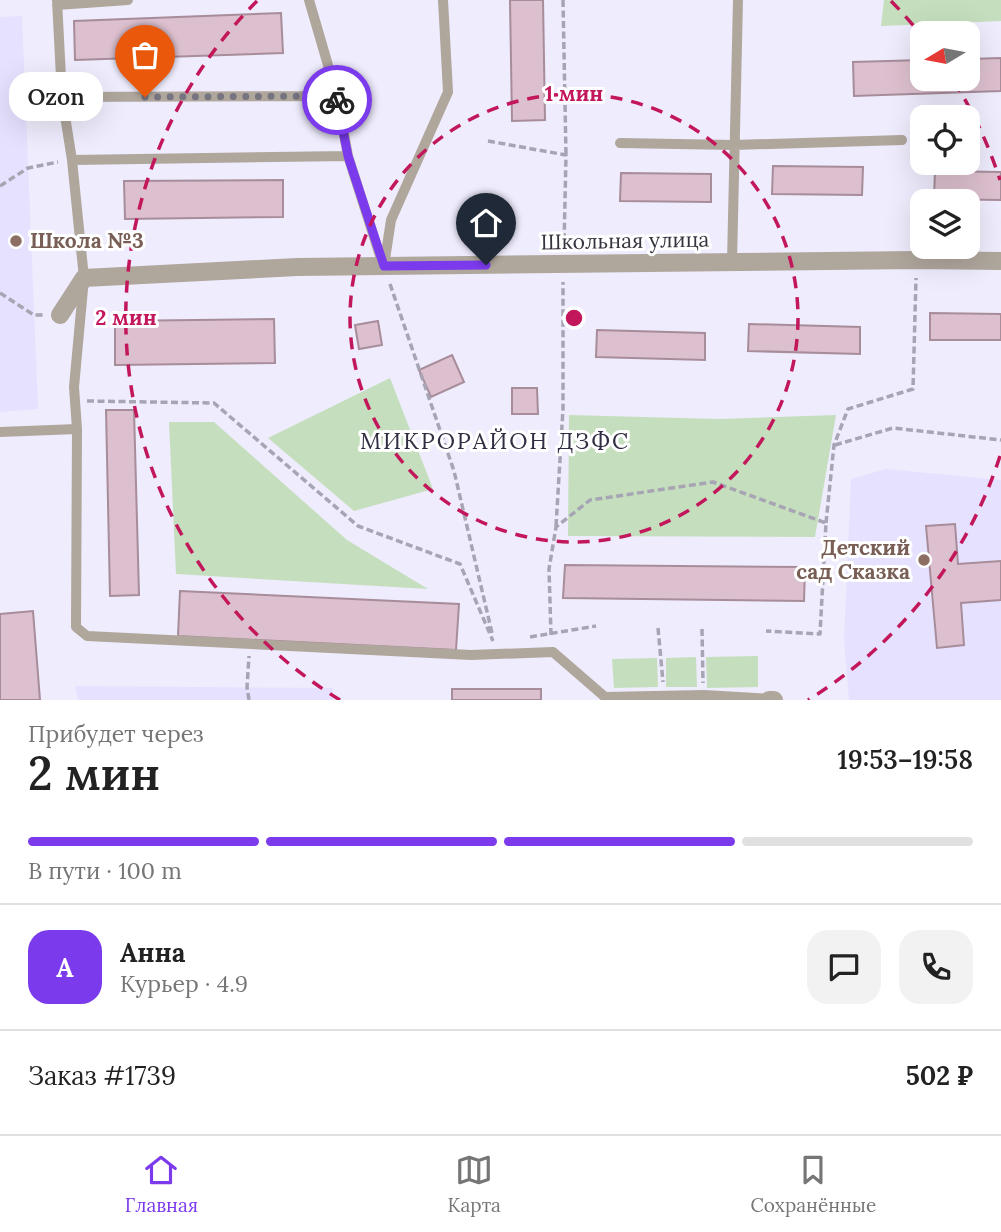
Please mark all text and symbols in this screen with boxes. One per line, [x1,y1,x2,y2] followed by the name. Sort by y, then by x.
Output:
[910,21,980,91] north arrow
[910,21,980,259] map controls
[115,25,175,97] pin
[126,36,164,74] icon: bag
[302,65,372,135] courier
[9,72,103,122] callout: Ozon
[545,80,603,107] text: 1 мин
[318,81,356,119] icon: bike
[27,82,85,111] text: Ozon
[910,105,980,175] button: locate
[910,189,980,259] button: layers
[456,193,516,265] pin
[467,204,505,242] icon: home
[540,226,710,255] street label: Школьная улица
[30,227,144,254] place label: Школа №3
[8,233,24,249] marker: Школа №3
[95,304,157,331] text: 2 мин
[562,306,586,330] centre of rings
[360,426,630,455] district label: МИКРОРАЙОН ДЗФС
[796,534,910,585] place label: Детский сад Сказка
[916,552,932,568] marker: Детский сад Сказка
[28,719,204,748] text: Прибудет через
[837,743,973,776] text: 19:53–19:58
[28,744,160,803] text: 2 мин
[28,856,182,885] text: В пути · 100 m
[807,930,881,1004] button: chat
[899,930,973,1004] button: phone
[120,936,186,969] text: Анна
[56,951,74,984] text: А
[120,969,248,998] text: Курьер · 4.9
[28,1059,176,1092] text: Заказ #1739
[906,1059,973,1092] text: 502 ₽
[125,1151,198,1217] tab: Главная
[448,1151,501,1217] tab: Карта
[750,1151,876,1217] tab: Сохранённые

